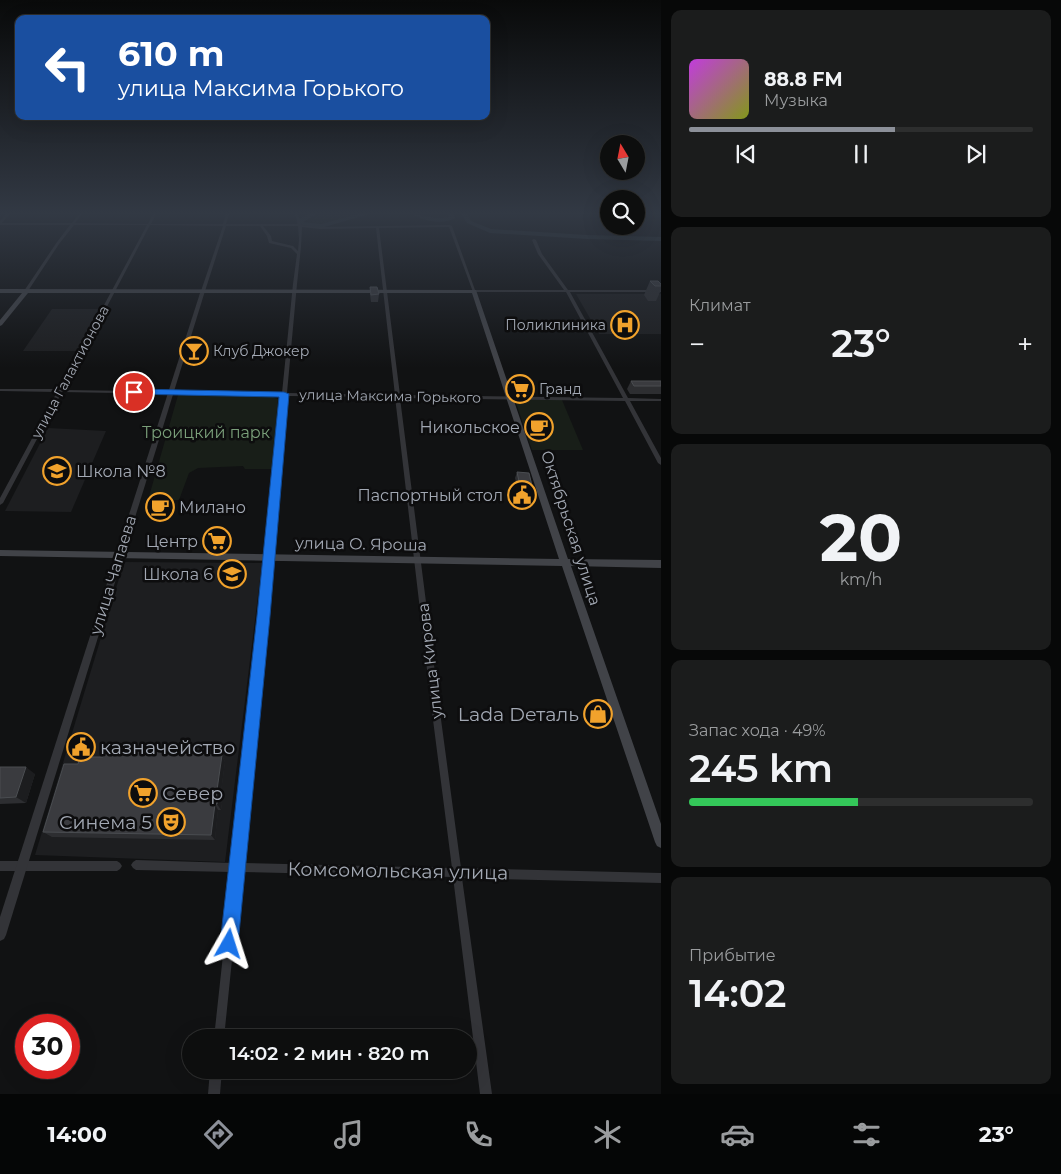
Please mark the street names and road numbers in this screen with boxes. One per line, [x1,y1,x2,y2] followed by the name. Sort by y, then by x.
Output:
[27,302,113,443] street label: улица Галактионова
[298,385,481,407] street label: улица Максима Горького
[537,448,605,608] street label: Октябрьская улица
[86,513,140,638] street label: улица Чапаева
[294,533,427,555] street label: улица О. Яроша
[413,602,447,721] street label: улица Кирова
[287,858,509,884] street label: Комсомольская улица

